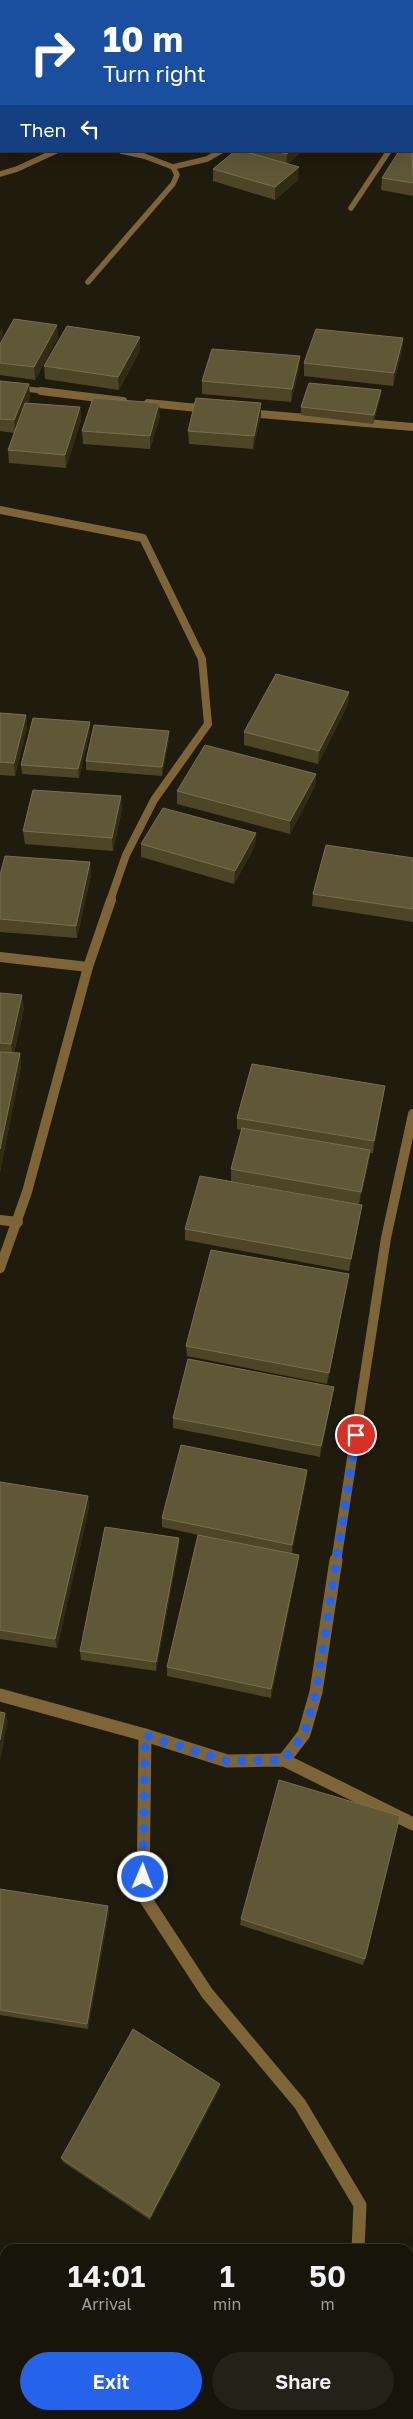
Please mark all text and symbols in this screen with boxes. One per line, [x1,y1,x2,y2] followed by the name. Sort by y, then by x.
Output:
[103,18,183,60] text: 10 m
[20,20,85,85] icon: right
[103,60,206,87] text: Turn right
[76,115,104,143] icon: left
[20,118,66,141] text: Then
[335,1414,377,1456] pin
[342,1421,370,1449] icon: arrive
[116,1850,168,1902] position arrow
[68,2258,145,2294] text: 14:01
[220,2258,235,2294] text: 1
[309,2258,346,2294] text: 50
[81,2294,132,2314] text: Arrival
[213,2294,241,2314] text: min
[321,2294,335,2314] text: m
[20,2352,202,2410] button: Exit
[212,2352,394,2410] button: Share

